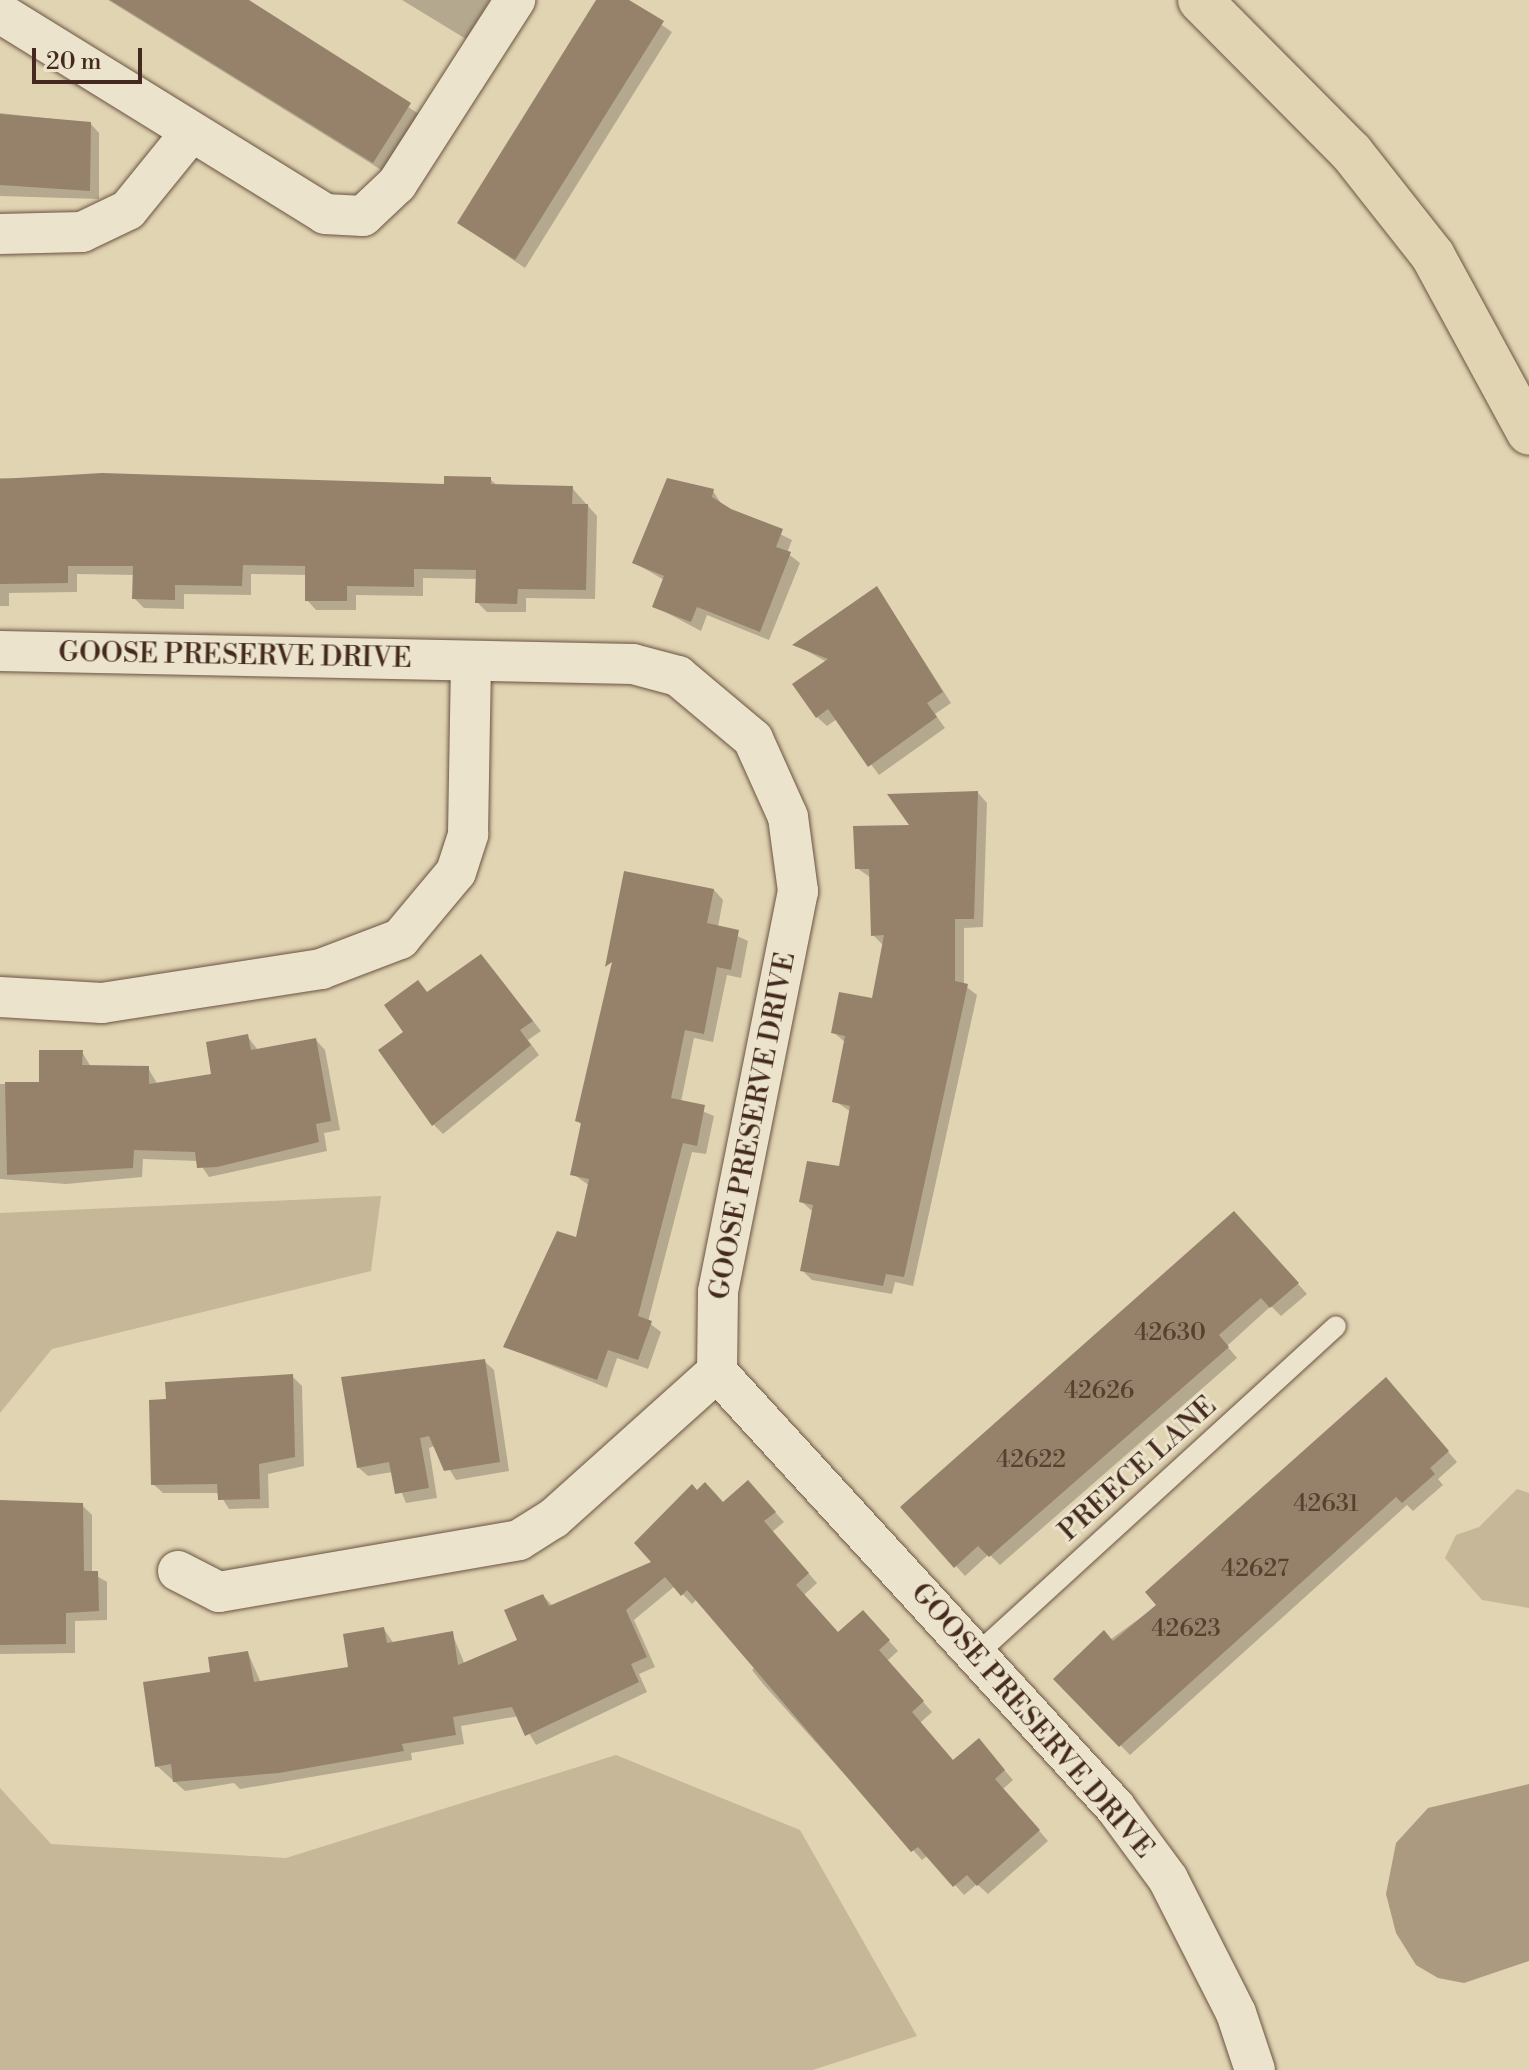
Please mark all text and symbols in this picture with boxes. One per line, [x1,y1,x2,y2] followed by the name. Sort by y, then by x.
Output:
[36,32,146,82] scale bar
[46,47,102,77] text: 20 m
[58,636,412,676] street label: GOOSE PRESERVE DRIVE
[703,949,803,1303] street label: GOOSE PRESERVE DRIVE
[1134,1320,1206,1348] house number: 42630
[1064,1378,1134,1406] house number: 42626
[1052,1390,1224,1548] street label: PREECE LANE
[996,1447,1066,1475] house number: 42622
[1293,1491,1359,1519] house number: 42631
[1221,1556,1289,1584] house number: 42627
[903,1577,1161,1865] street label: GOOSE PRESERVE DRIVE
[1151,1616,1221,1644] house number: 42623

